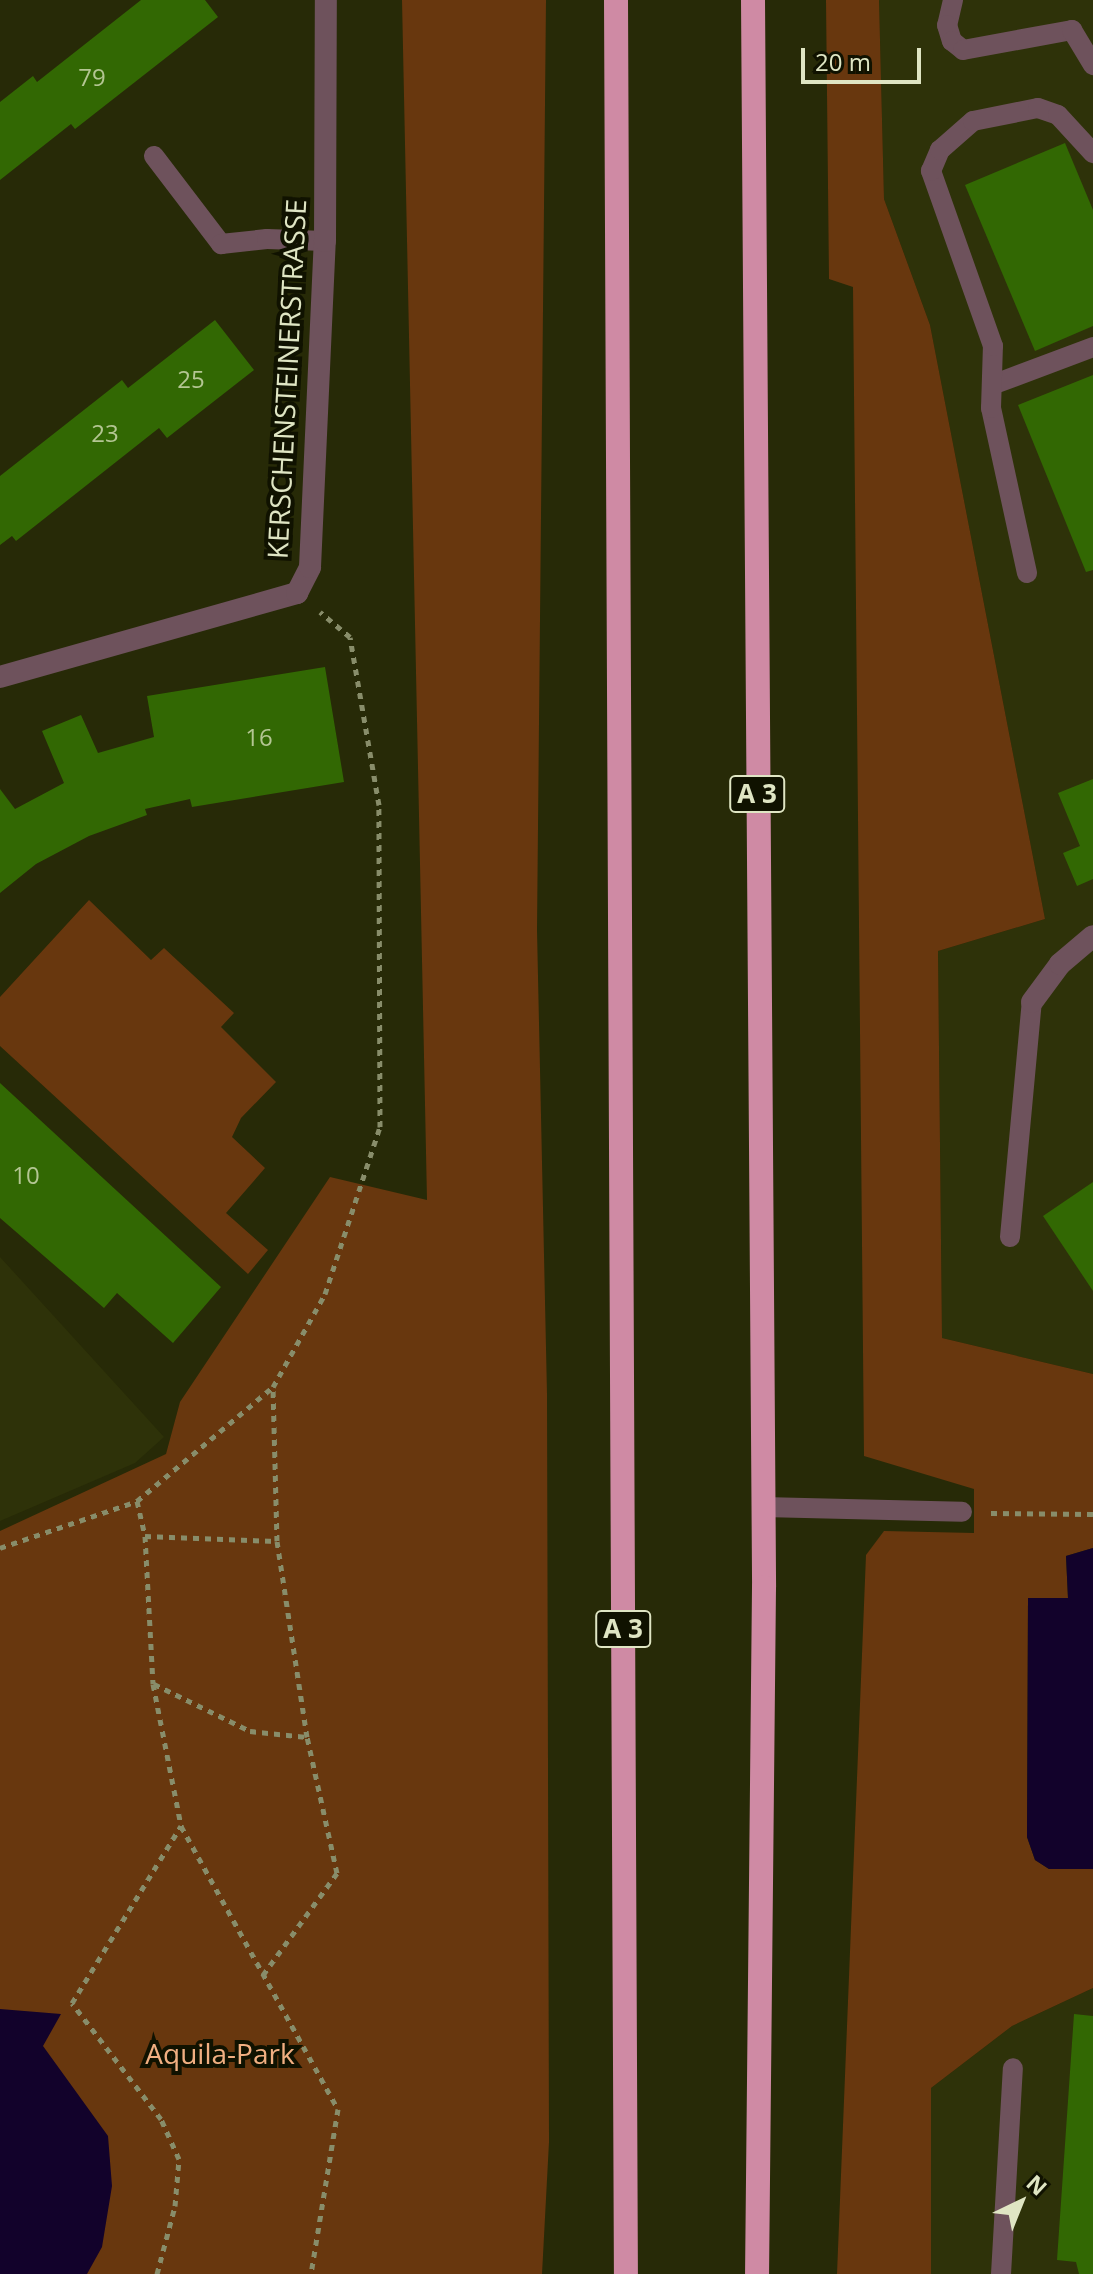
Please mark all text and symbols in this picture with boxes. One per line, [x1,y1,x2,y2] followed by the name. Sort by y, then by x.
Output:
[805,32,925,82] scale bar
[815,45,871,78] text: 20 m
[78,63,106,91] house number: 79
[260,198,312,560] street label: KERSCHENSTEINERSTRASSE
[177,365,205,393] house number: 25
[91,419,119,447] house number: 23
[245,723,273,751] house number: 16
[729,772,785,816] road number: A 3
[12,1161,40,1189] house number: 10
[595,1607,651,1651] road number: A 3
[145,2036,295,2070] park label: Aquila-Park
[981,2162,1061,2242] north arrow
[1021,2167,1054,2202] text: N

